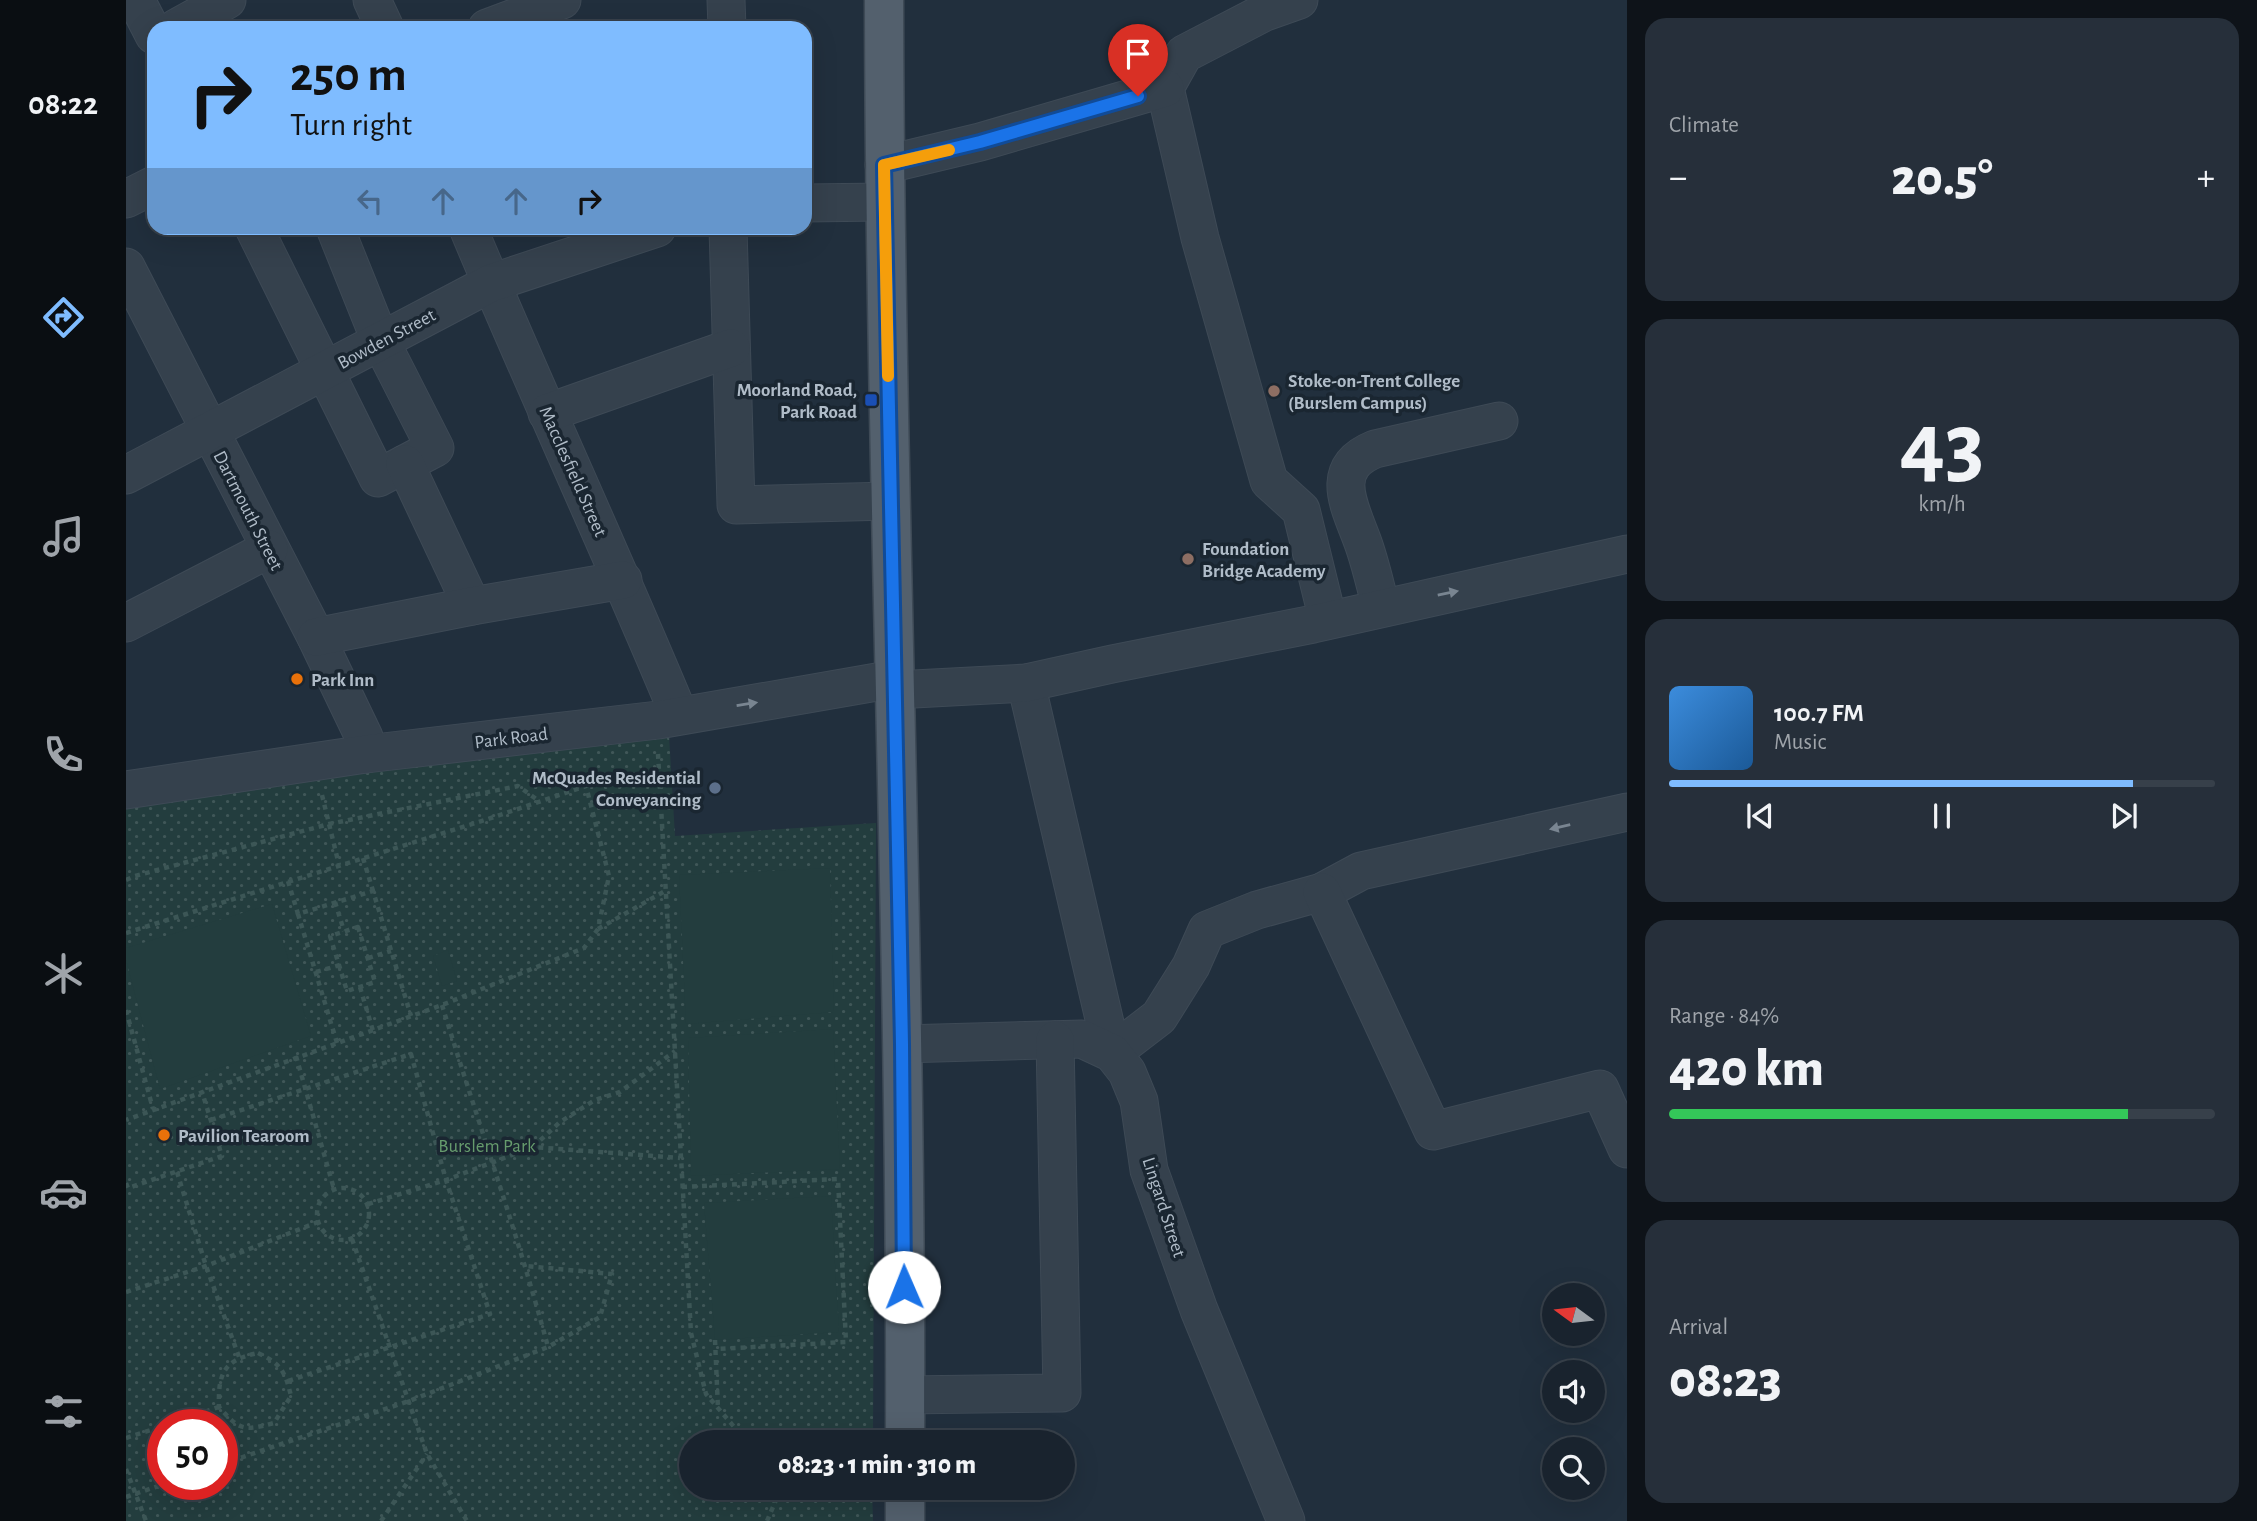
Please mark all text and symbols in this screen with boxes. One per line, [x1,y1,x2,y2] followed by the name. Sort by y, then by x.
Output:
[1108,24,1168,96] pin
[1119,35,1157,73] icon: arrive
[175,49,266,140] icon: right
[290,51,407,100] text: 250 m
[28,88,98,120] text: 08:22
[290,109,412,141] text: Turn right
[1669,114,1739,137] text: Climate
[1891,152,1993,204] text: 20.5°
[1669,159,1687,197] text: −
[2197,159,2215,197] text: +
[351,182,389,220] icon: left
[424,182,462,220] icon: ahead
[497,182,535,220] icon: ahead
[570,182,608,220] icon: right
[39,293,88,342] icon: directions
[335,306,439,373] street label: Bowden Street
[1288,372,1460,413] place label: Stoke-on-Trent College (Burslem Campus)
[737,381,857,422] place label: Moorland Road, Park Road
[1266,383,1282,399] marker: Stoke-on-Trent College (Burslem Campus)
[863,392,879,408] marker: Moorland Road, Park Road
[1900,400,1985,491] text: 43
[535,404,610,540] street label: Macclesfield Street
[209,448,286,573] street label: Dartmouth Street
[1918,493,1966,516] text: km/h
[39,512,88,561] icon: music
[1202,540,1326,581] place label: Foundation Bridge Academy
[1180,551,1196,567] marker: Foundation Bridge Academy
[1437,587,1459,598] one-way arrow
[289,671,305,687] marker: Park Inn
[311,671,374,690] place label: Park Inn
[736,698,758,709] one-way arrow
[1774,700,1864,726] text: 100.7 FM
[473,725,549,752] street label: Park Road
[39,730,88,779] icon: phone
[1774,731,1826,754] text: Music
[532,769,701,810] place label: McQuades Residential Conveyancing
[707,780,723,796] marker: McQuades Residential Conveyancing
[1741,797,1779,835] icon: previous
[1923,797,1961,835] icon: pause
[2105,797,2143,835] icon: next
[1549,822,1571,833] one-way arrow
[39,949,88,998] icon: climate
[1669,1005,1779,1028] text: Range · 84%
[1669,1043,1824,1095] text: 420 km
[156,1127,172,1143] marker: Pavilion Tearoom
[178,1127,310,1146] place label: Pavilion Tearoom
[438,1137,536,1156] park label: Burslem Park
[1139,1155,1189,1260] street label: Lingard Street
[39,1168,88,1217] icon: car
[867,1250,941,1324] position arrow
[1542,1283,1605,1346] north arrow
[1542,1283,1605,1500] map controls
[1669,1316,1728,1339] text: Arrival
[1669,1354,1782,1406] text: 08:23
[1542,1360,1605,1423] button: sound
[39,1387,88,1436] icon: filters
[147,1409,238,1500] speed limit sign: 50
[1542,1437,1605,1500] button: search
[778,1452,976,1478] text: 08:23 · 1 min · 310 m

